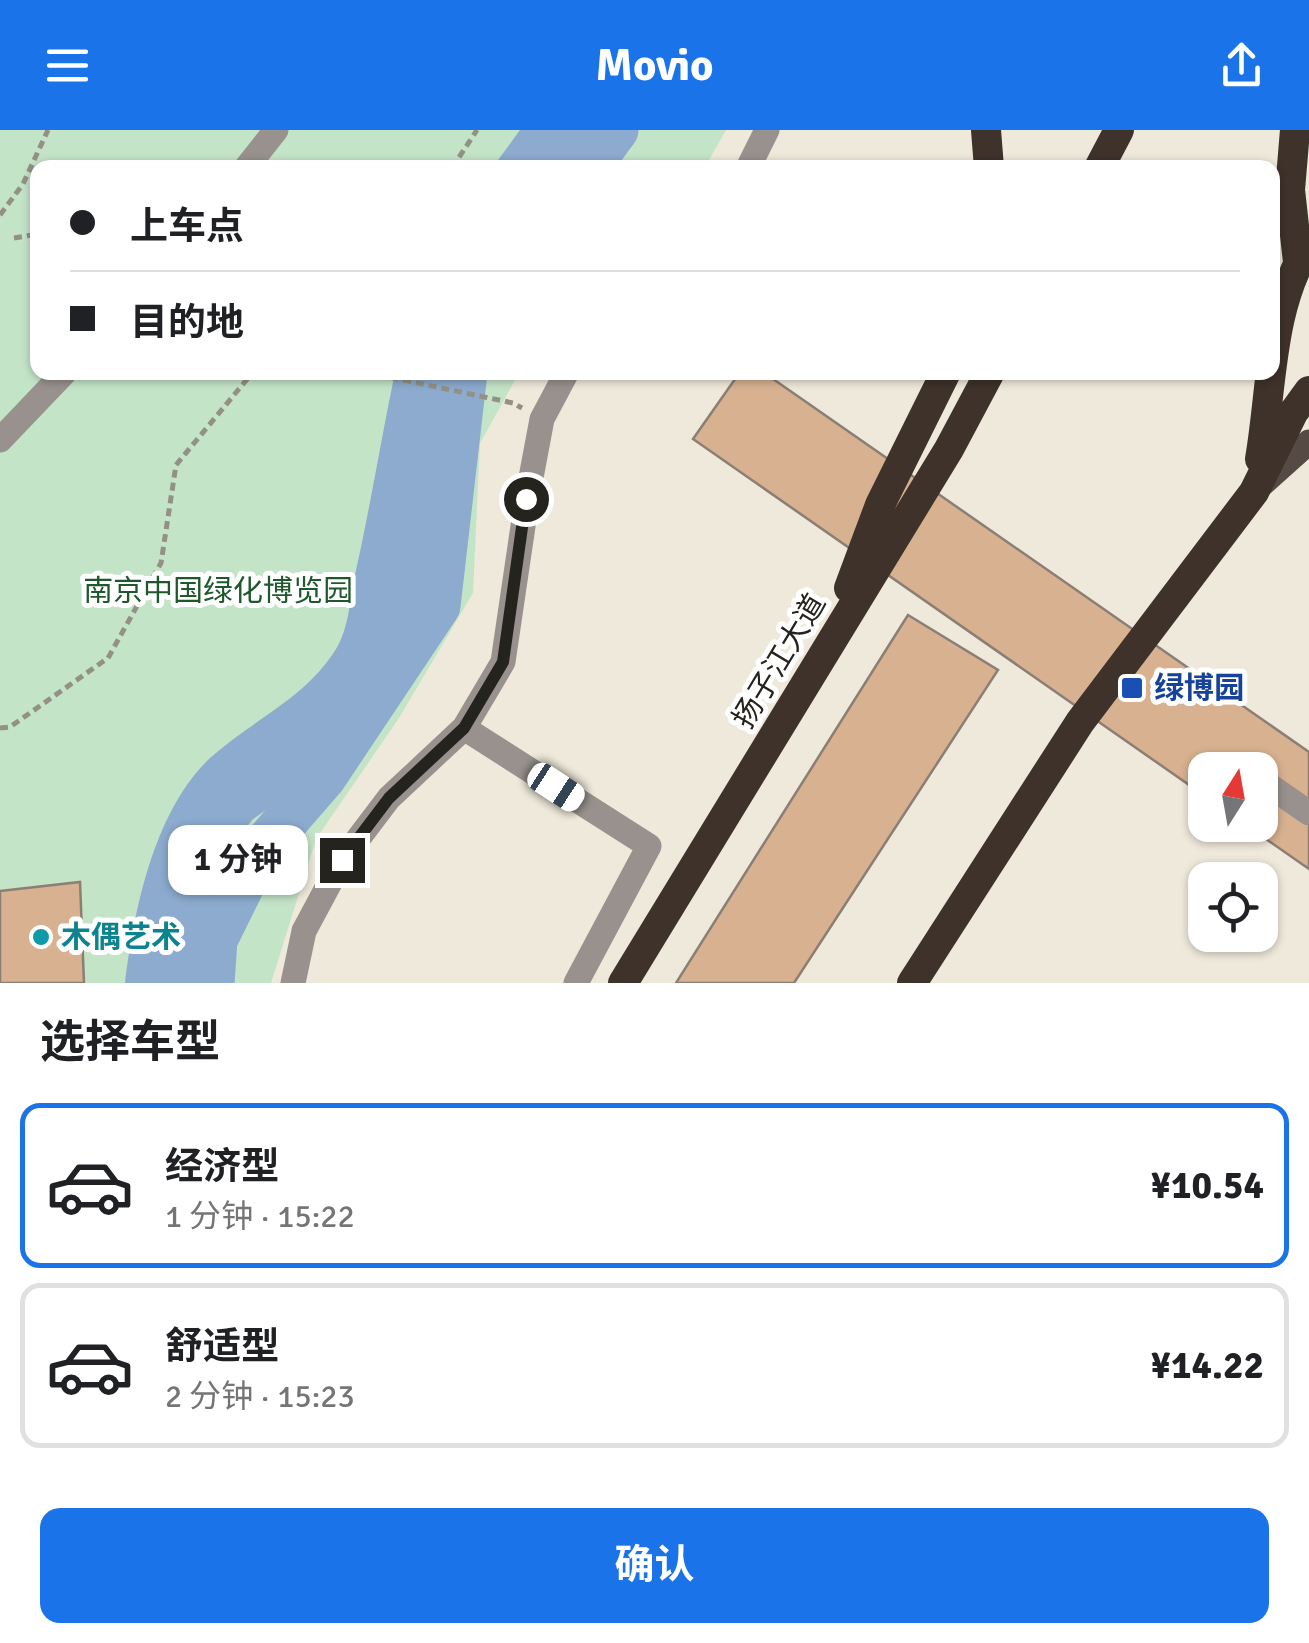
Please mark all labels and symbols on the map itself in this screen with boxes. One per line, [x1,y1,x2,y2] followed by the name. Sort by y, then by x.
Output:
[504,477,549,522] route start
[83,573,353,610] park label: 南京中国绿化博览园
[725,587,834,735] street label: 扬子江大道
[1154,670,1244,707] place label: 绿博园
[1119,675,1145,701] marker: 绿博园
[1188,752,1278,842] north arrow
[523,758,589,816] car
[167,825,307,895] callout: 1 分钟
[320,838,365,883] route end
[61,919,181,956] place label: 木偶艺术
[30,926,52,948] marker: 木偶艺术

